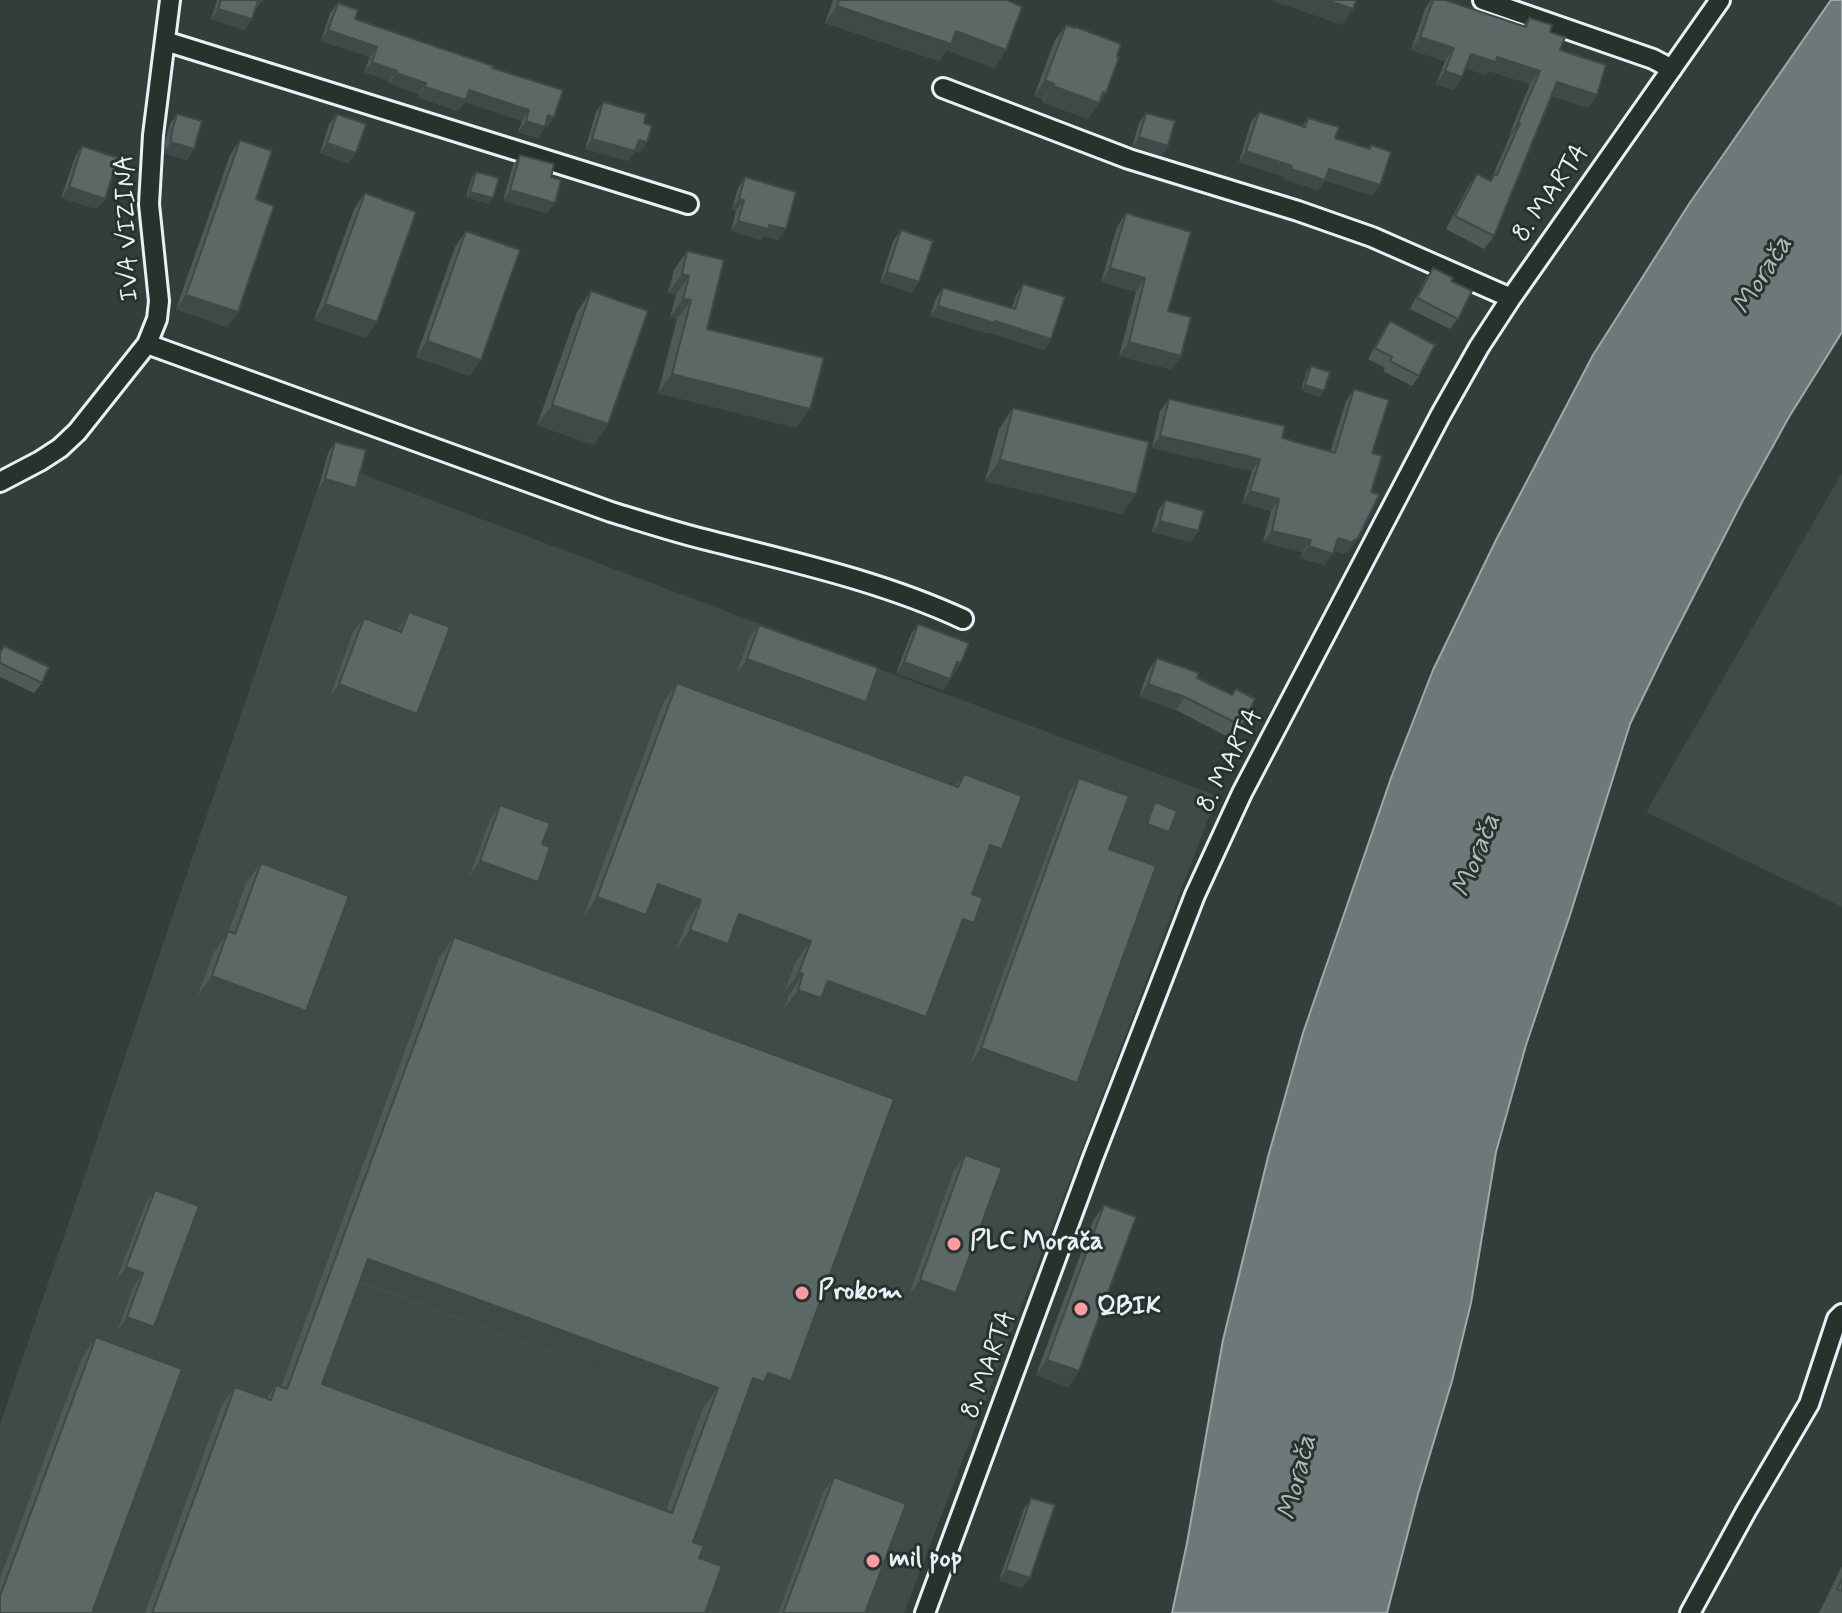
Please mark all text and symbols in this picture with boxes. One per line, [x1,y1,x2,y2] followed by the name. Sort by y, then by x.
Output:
[1507,139,1597,249] street label: 8. MARTA
[111,154,147,302] street label: IVA VIZINA
[1727,230,1801,322] water label: Morača
[1192,704,1270,818] street label: 8. MARTA
[1446,809,1510,903] water label: Morača
[970,1228,1103,1260] place label: PLC Morača
[945,1235,963,1253] marker: PLC Morača
[818,1277,903,1309] place label: Prokom
[793,1284,811,1302] marker: Prokom
[1097,1293,1161,1325] place label: QBIK
[1072,1300,1090,1318] marker: QBIK
[956,1307,1024,1423] street label: 8. MARTA
[1272,1432,1326,1524] water label: Morača
[889,1545,962,1577] place label: mil pop
[864,1552,882,1570] marker: mil pop

